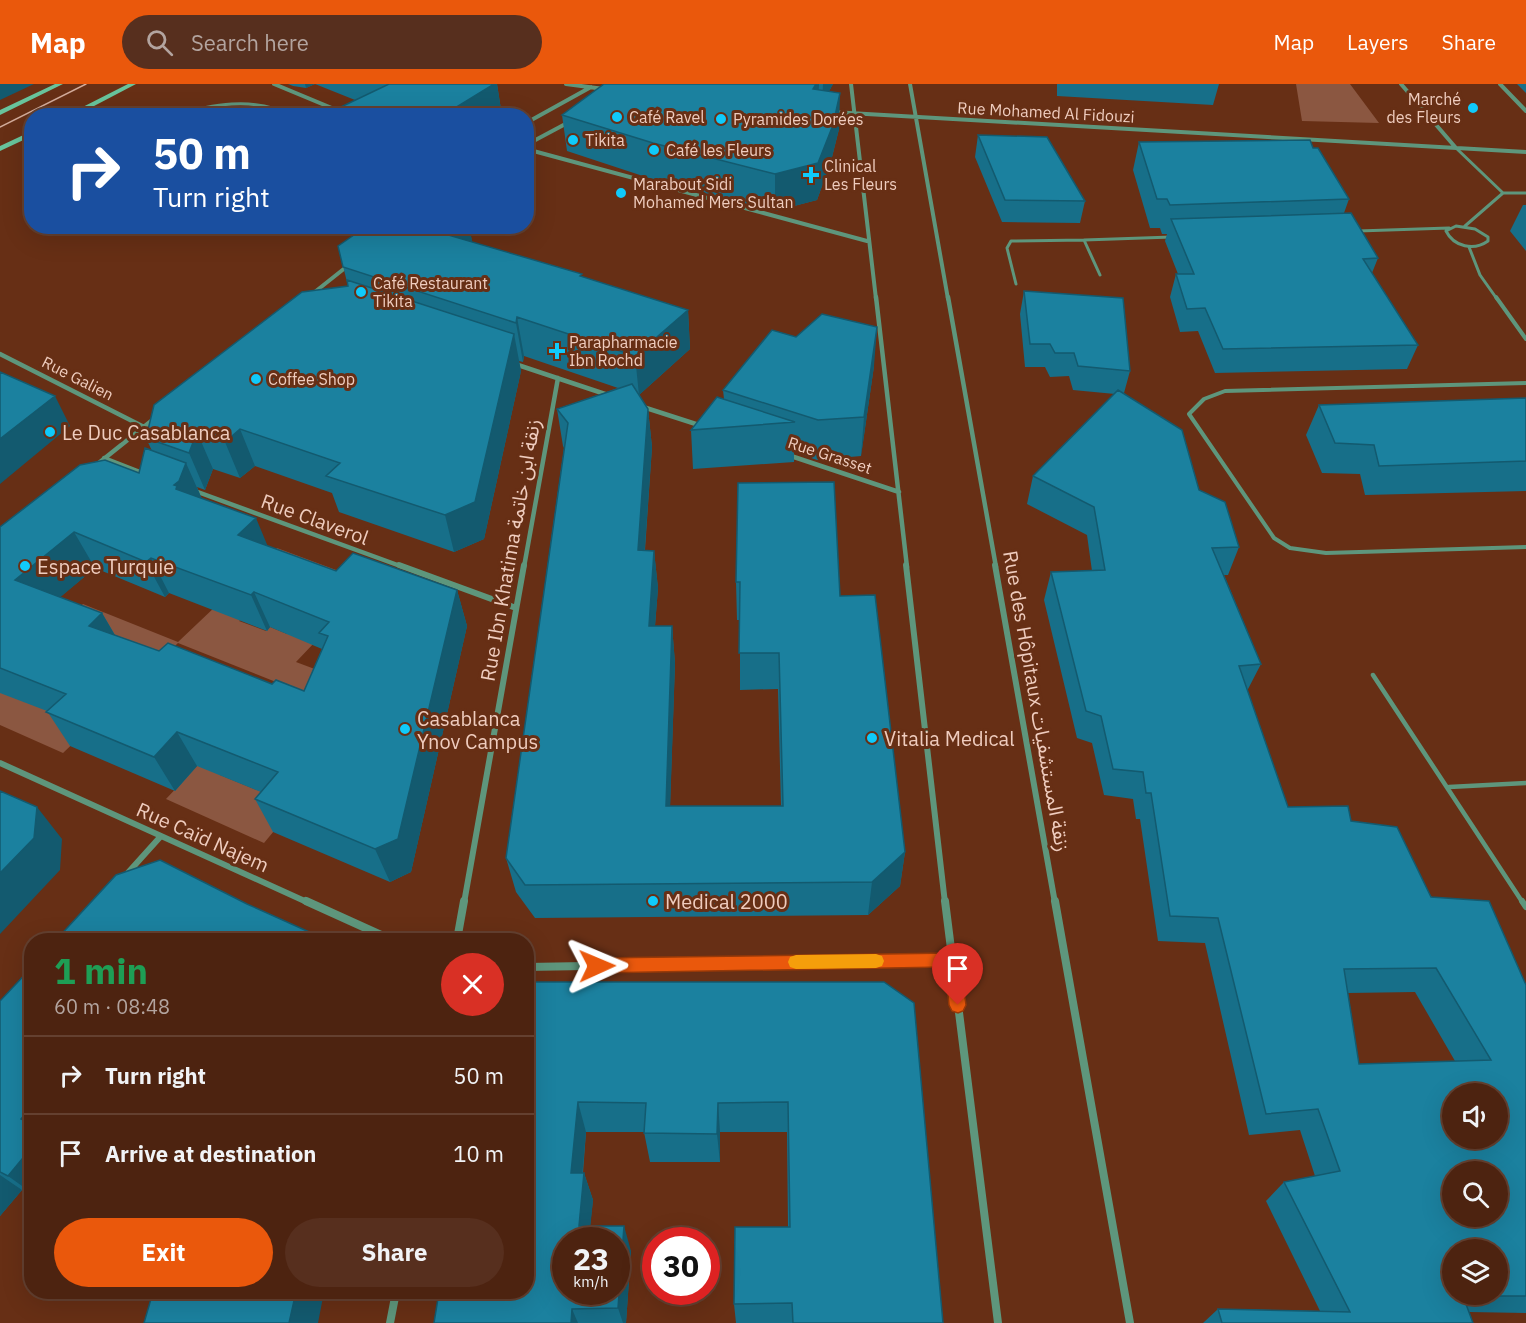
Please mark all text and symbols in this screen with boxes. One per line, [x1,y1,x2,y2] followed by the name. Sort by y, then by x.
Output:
[122,15,542,69] search box
[30,24,86,61] text: Map
[143,26,176,59] icon: search
[191,28,309,57] text: Search here
[1274,28,1314,56] text: Map
[1347,28,1409,56] text: Layers
[1442,28,1496,56] text: Share
[1387,89,1461,127] place label: Marché des Fleurs
[957,97,1135,127] street label: Rue Mohamed Al Fidouzi
[1466,101,1480,115] marker: Marché des Fleurs
[629,107,705,127] place label: Café Ravel
[733,109,863,129] place label: Pyramides Dorées
[610,110,624,124] marker: Café Ravel
[714,112,728,126] marker: Pyramides Dorées
[153,126,251,181] text: 50 m
[585,130,625,150] place label: Tikita
[54,132,132,210] icon: right
[566,133,580,147] marker: Tikita
[666,140,772,160] place label: Café les Fleurs
[647,143,661,157] marker: Café les Fleurs
[824,156,897,194] place label: Clinical Les Fleurs
[802,166,820,184] marker: Clinical Les Fleurs
[633,174,794,212] place label: Marabout Sidi Mohamed Mers Sultan
[153,179,270,214] text: Turn right
[614,186,628,200] marker: Marabout Sidi Mohamed Mers Sultan
[373,273,488,311] place label: Café Restaurant Tikita
[354,285,368,299] marker: Café Restaurant Tikita
[569,332,678,370] place label: Parapharmacie Ibn Rochd
[550,344,564,358] marker: Parapharmacie Ibn Rochd
[39,351,117,405] street label: Rue Galien
[268,369,355,389] place label: Coffee Shop
[249,372,263,386] marker: Coffee Shop
[474,417,546,683] street label: Rue Ibn Khatima زنقة ابن خاتمة
[62,419,231,446] place label: Le Duc Casablanca
[43,425,57,439] marker: Le Duc Casablanca
[785,432,875,478] street label: Rue Grasset
[257,487,373,551] street label: Rue Claverol
[997,548,1077,854] street label: Rue des Hôpitaux زنقة المستشفيات
[37,553,174,580] place label: Espace Turquie
[18,559,32,573] marker: Espace Turquie
[417,705,538,755] place label: Casablanca Ynov Campus
[398,722,412,736] marker: Casablanca Ynov Campus
[884,725,1015,752] place label: Vitalia Medical
[865,731,879,745] marker: Vitalia Medical
[132,796,274,878] street label: Rue Caïd Najem
[665,888,788,915] place label: Medical 2000
[646,894,660,908] marker: Medical 2000
[565,934,629,998] position arrow
[932,943,983,1005] pin
[54,947,148,994] text: 1 min
[941,952,974,985] icon: arrive
[441,953,504,1016] button: close
[54,993,170,1020] text: 60 m · 08:48
[54,1059,87,1092] icon: right
[105,1061,206,1090] text: Turn right
[453,1061,504,1090] text: 50 m
[1442,1083,1508,1305] map controls
[1442,1083,1508,1149] button: sound
[54,1137,87,1170] icon: arrive
[105,1139,316,1168] text: Arrive at destination
[453,1139,504,1168] text: 10 m
[1442,1161,1508,1227] button: search
[54,1218,273,1287] button: Exit
[285,1218,504,1287] button: Share
[642,1227,720,1305] speed limit sign: 30
[573,1239,609,1278] text: 23
[1442,1239,1508,1305] button: layers
[573,1272,609,1291] text: km/h

